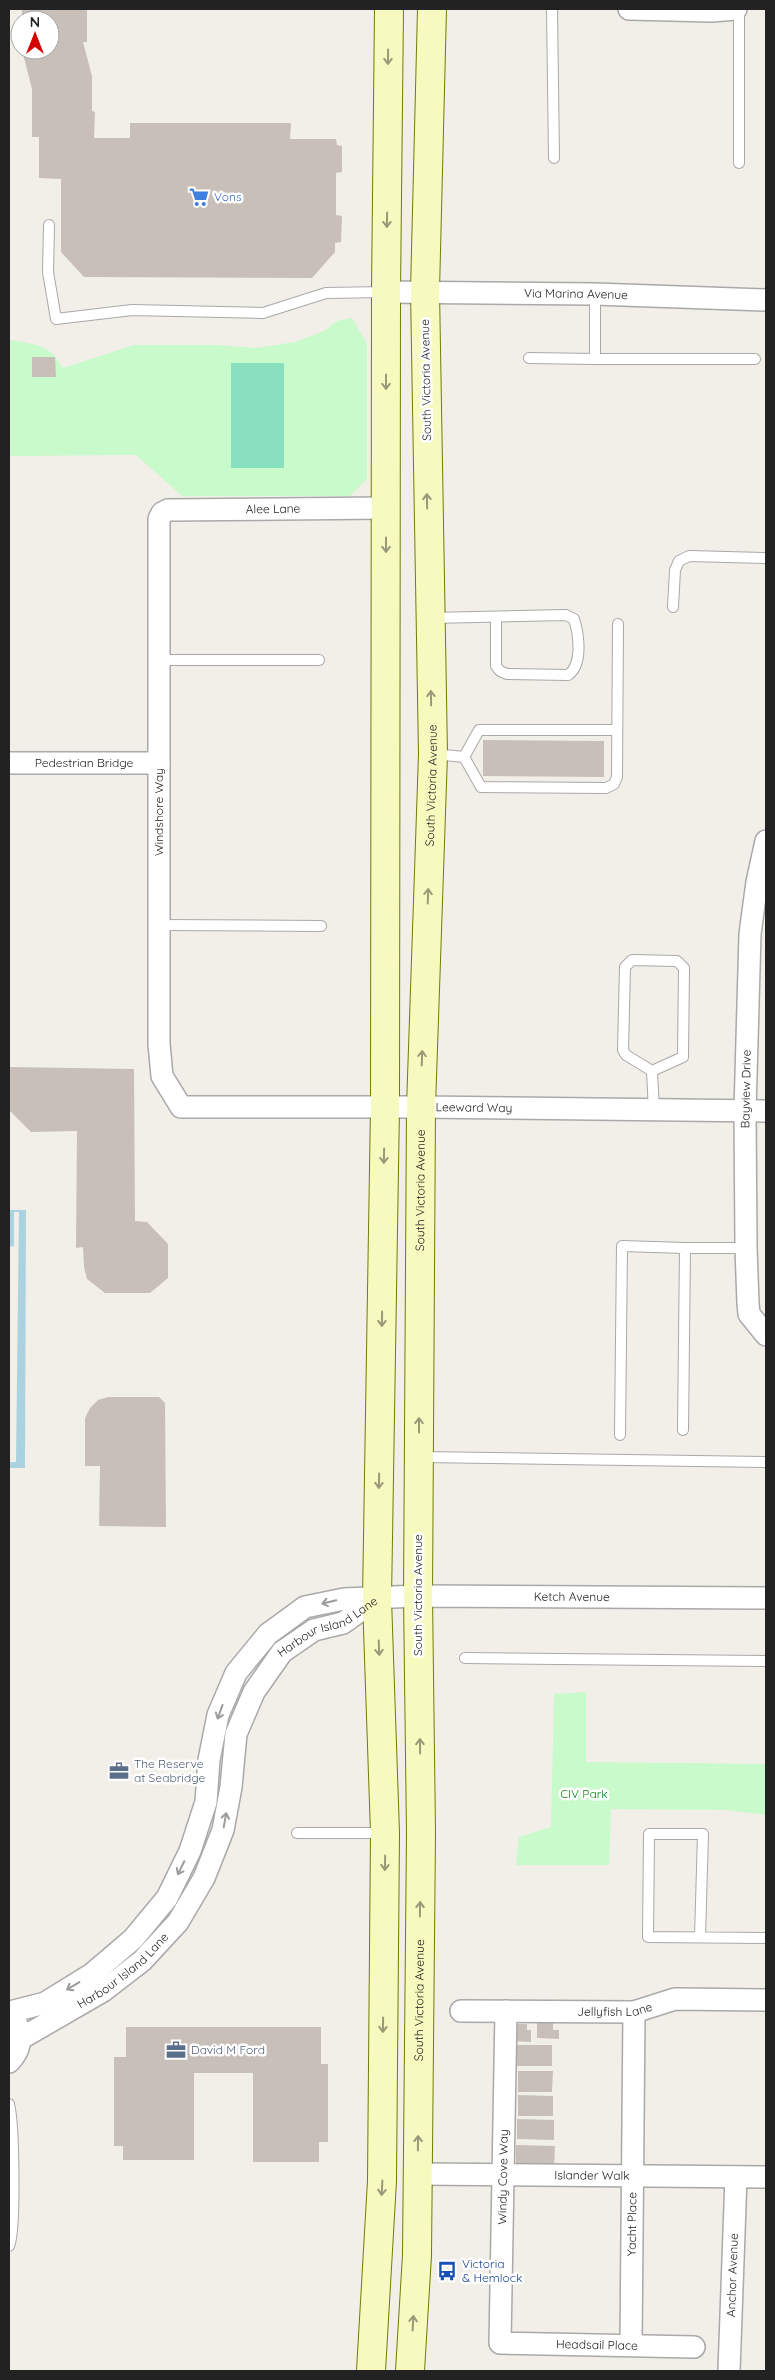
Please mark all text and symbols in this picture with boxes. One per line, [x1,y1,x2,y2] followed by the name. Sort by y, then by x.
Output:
[10,10,60,60] north arrow
[30,13,40,31] text: N
[384,49,393,65] one-way arrow
[188,186,210,208] supermarket icon: Vons
[214,189,242,204] place label: Vons
[382,212,391,228] one-way arrow
[524,285,629,302] street label: Via Marina Avenue
[417,319,434,441] street label: South Victoria Avenue
[381,374,391,390] one-way arrow
[422,493,432,509] one-way arrow
[246,501,301,516] street label: Alee Lane
[381,536,391,553] one-way arrow
[427,690,436,706] one-way arrow
[422,724,440,847] street label: South Victoria Avenue
[35,755,134,770] street label: Pedestrian Bridge
[151,768,166,856] street label: Windshore Way
[423,888,433,904] one-way arrow
[737,1049,754,1129] street label: Bayview Drive
[418,1050,427,1066] one-way arrow
[436,1099,513,1115] street label: Leeward Way
[412,1129,428,1251] street label: South Victoria Avenue
[379,1148,389,1164] one-way arrow
[377,1310,386,1326] one-way arrow
[414,1417,423,1433] one-way arrow
[374,1472,384,1489] one-way arrow
[410,1534,425,1656] street label: South Victoria Avenue
[534,1589,610,1604] street label: Ketch Avenue
[274,1593,380,1660] street label: Harbour Island Lane
[321,1598,337,1607] one-way arrow
[374,1640,384,1656] one-way arrow
[215,1703,224,1719] one-way arrow
[415,1739,425,1755] one-way arrow
[134,1756,205,1785] place label: The Reserve at Seabridge
[108,1760,130,1782] office icon: The Reserve at Seabridge
[560,1786,608,1801] park label: CIV Park
[221,1812,230,1828] one-way arrow
[380,1854,390,1871] one-way arrow
[176,1860,185,1875] one-way arrow
[416,1901,425,1917] one-way arrow
[74,1929,171,2011] street label: Harbour Island Lane
[411,1939,427,2061] street label: South Victoria Avenue
[66,1980,80,1991] one-way arrow
[577,1999,654,2019] street label: Jellyfish Lane
[378,2017,388,2033] one-way arrow
[165,2039,187,2061] office icon: David M Ford
[191,2042,265,2057] place label: David M Ford
[494,2129,511,2225] street label: Windy Cove Way
[413,2135,423,2151] one-way arrow
[554,2167,630,2183] street label: Islander Walk
[377,2180,386,2196] one-way arrow
[624,2192,639,2256] street label: Yacht Place
[723,2233,741,2317] street label: Anchor Avenue
[462,2256,522,2285] place label: Victoria & Hemlock
[436,2260,458,2282] bus stop icon: Victoria & Hemlock
[409,2315,418,2331] one-way arrow
[556,2336,638,2353] street label: Headsail Place

